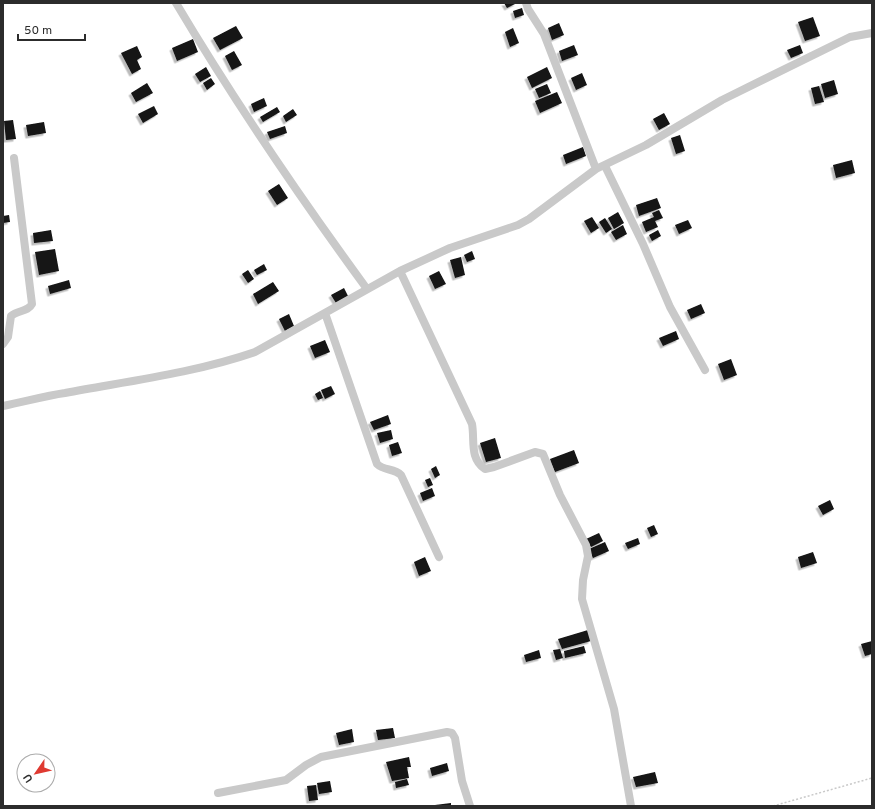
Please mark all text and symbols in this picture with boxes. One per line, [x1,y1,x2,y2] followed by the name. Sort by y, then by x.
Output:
[18,16,85,42] scale bar
[24,23,52,39] text: 50 m
[16,753,56,793] north arrow
[21,771,37,785] text: U

